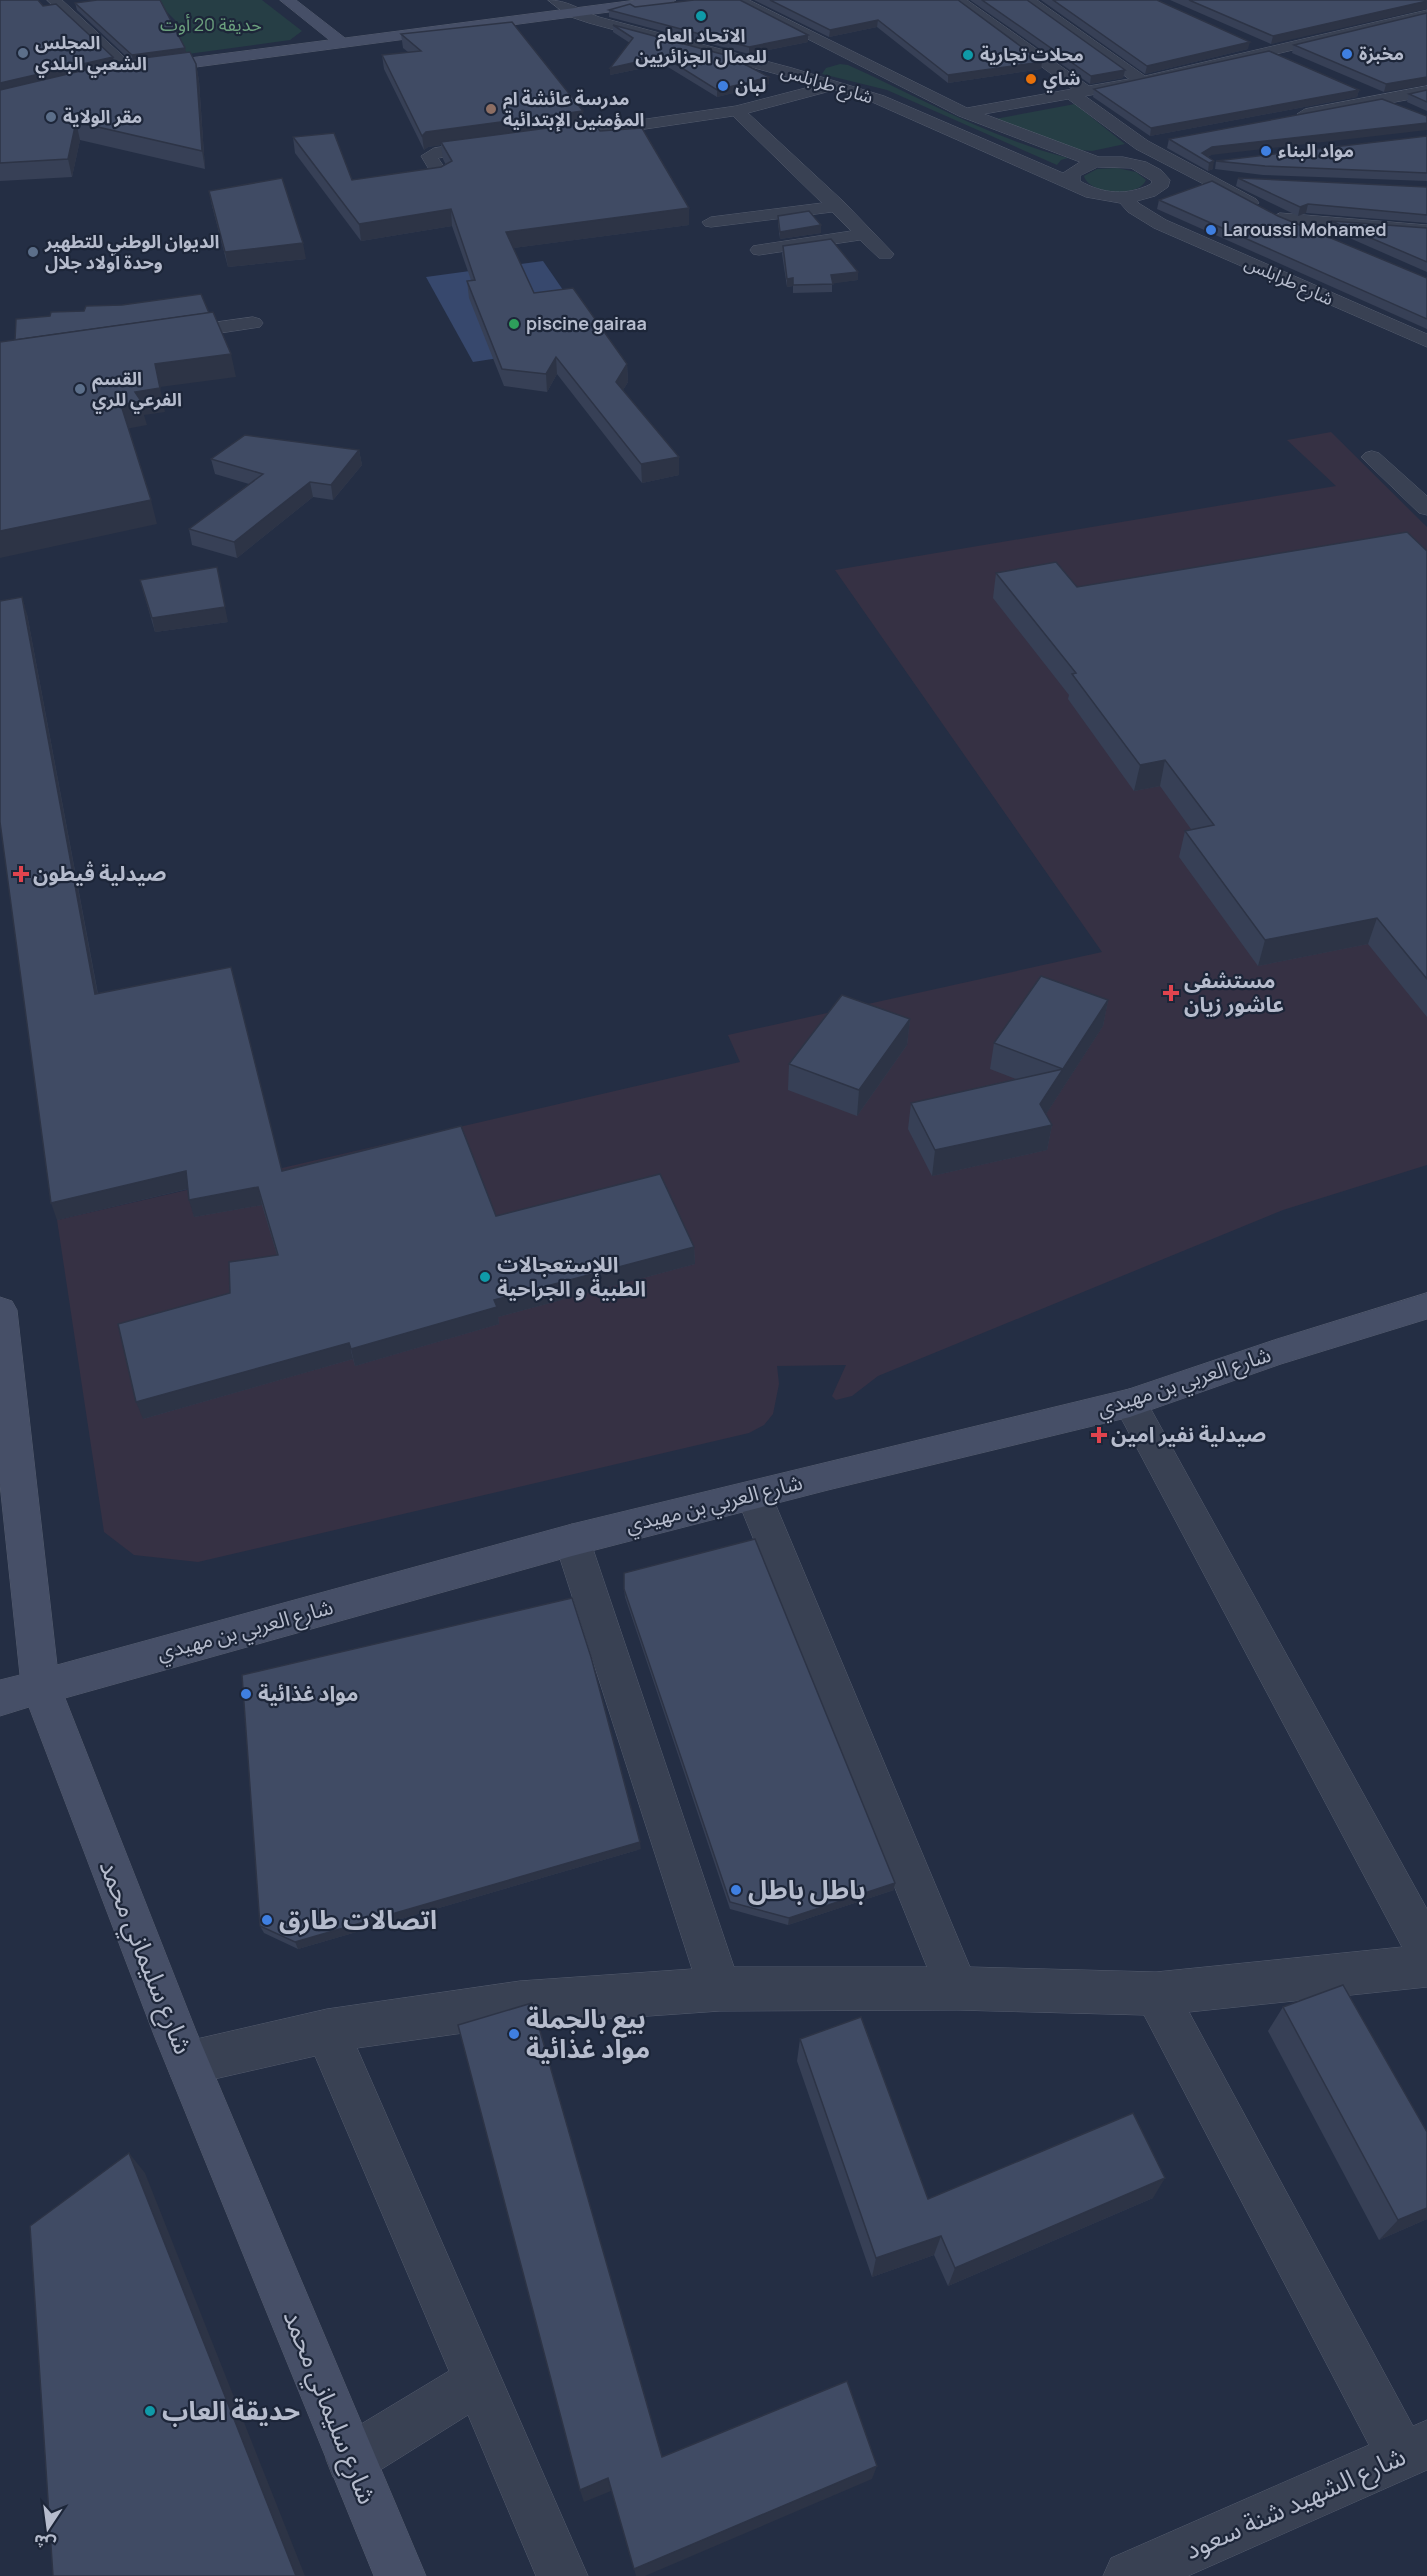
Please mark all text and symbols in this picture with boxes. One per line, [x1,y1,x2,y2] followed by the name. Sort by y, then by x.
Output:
[694,9,708,23] marker: الاتحاد العام للعمال الجزائريين
[160,12,262,36] park label: حديقة 20 أوت
[635,23,767,68] place label: الاتحاد العام للعمال الجزائريين
[35,30,147,78] place label: المجلس الشعبي البلدي
[1359,41,1404,65] place label: مخبزة
[980,42,1084,66] place label: محلات تجارية
[16,46,30,60] marker: المجلس الشعبي البلدي
[1340,47,1354,61] marker: مخبزة
[961,48,975,62] marker: محلات تجارية
[778,58,876,111] street label: شارع طرابلس
[1043,66,1081,93] place label: شاي
[1024,72,1038,86] marker: شاي
[735,73,766,97] place label: لبان
[716,79,730,93] marker: لبان
[503,86,644,132] place label: مدرسة عائشة ام المؤمنين الإبتدائية
[484,102,498,116] marker: مدرسة عائشة ام المؤمنين الإبتدائية
[63,104,142,128] place label: مقر الولاية
[44,110,58,124] marker: مقر الولاية
[1278,138,1354,162] place label: مواد البناء
[1259,144,1273,158] marker: مواد البناء
[1223,217,1387,241] place label: Laroussi Mohamed
[1204,223,1218,237] marker: Laroussi Mohamed
[44,229,220,274] place label: الديوان الوطني للتطهير وحدة اولاد جلال
[26,245,40,259] marker: الديوان الوطني للتطهير وحدة اولاد جلال
[1240,250,1338,313] street label: شارع طرابلس
[526,311,647,335] place label: piscine gairaa
[507,317,521,331] marker: piscine gairaa
[92,366,182,414] place label: القسم الفرعي للري
[73,382,87,396] marker: القسم الفرعي للري
[33,859,167,887] place label: صيدلية ڨيطون
[14,867,28,881] marker: صيدلية ڨيطون
[1184,966,1284,1018] place label: مستشفى عاشور زيان
[1162,984,1180,1002] marker: مستشفى عاشور زيان
[497,1250,646,1302] place label: اللإستعجالات الطبية و الجراحية
[478,1270,492,1284] marker: اللإستعجالات الطبية و الجراحية
[1093,1340,1275,1425] street label: شارع العربي بن مهيدي
[1111,1420,1266,1448] place label: صيدلية نفير امين
[1092,1428,1106,1442] marker: صيدلية نفير امين
[622,1468,806,1541] street label: شارع العربي بن مهيدي
[154,1592,337,1669] street label: شارع العربي بن مهيدي
[258,1679,358,1707] place label: مواد غذائية
[239,1687,253,1701] marker: مواد غذائية
[89,1854,202,2060] street label: شارع سليماني محمد
[748,1871,866,1907] place label: باطل باطل
[729,1883,743,1897] marker: باطل باطل
[279,1901,437,1937] place label: اتصالات طارق
[260,1913,274,1927] marker: اتصالات طارق
[526,2000,650,2066] place label: بيع بالجملة مواد غذائية
[507,2027,521,2041] marker: بيع بالجملة مواد غذائية
[273,2304,386,2510] street label: شارع سليماني محمد
[162,2392,300,2428] place label: حديقة العاب
[143,2404,157,2418] marker: حديقة العاب
[1178,2437,1412,2569] street label: شارع الشهيد شنة سعود
[18,2498,78,2558] north arrow
[31,2529,58,2556] text: ش

